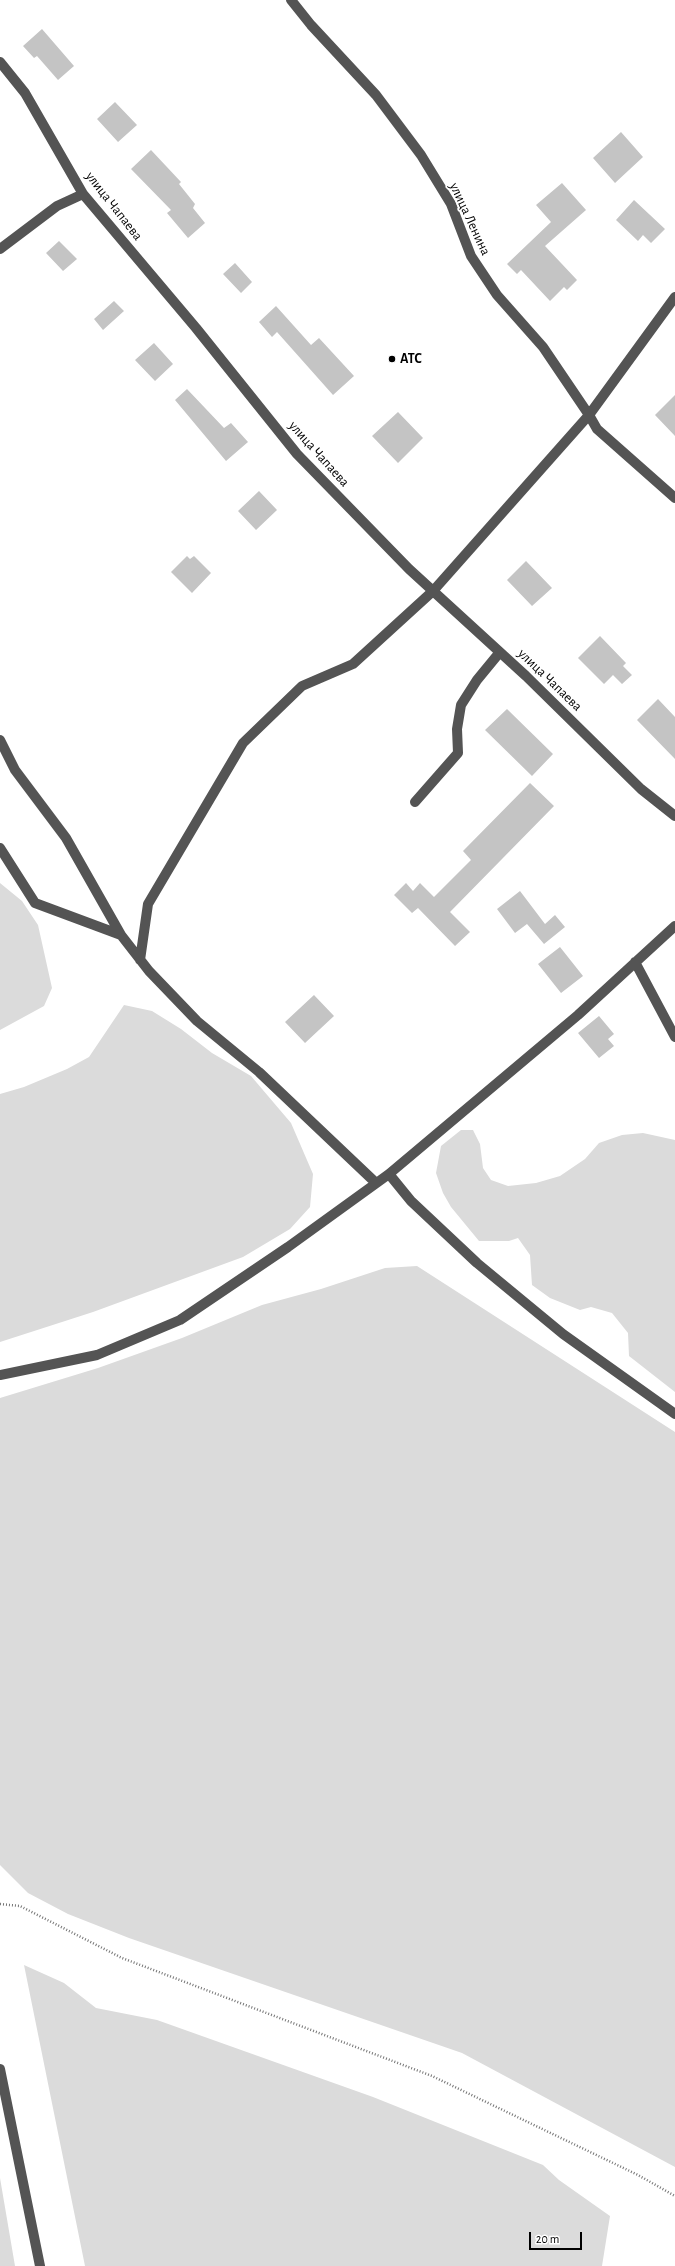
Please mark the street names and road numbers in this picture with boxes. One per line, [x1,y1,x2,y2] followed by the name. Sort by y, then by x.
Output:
[82,168,146,244] street label: улица Чапаева
[446,180,494,258] street label: улица Ленина
[285,418,353,490] street label: улица Чапаева
[514,645,586,715] street label: улица Чапаева

